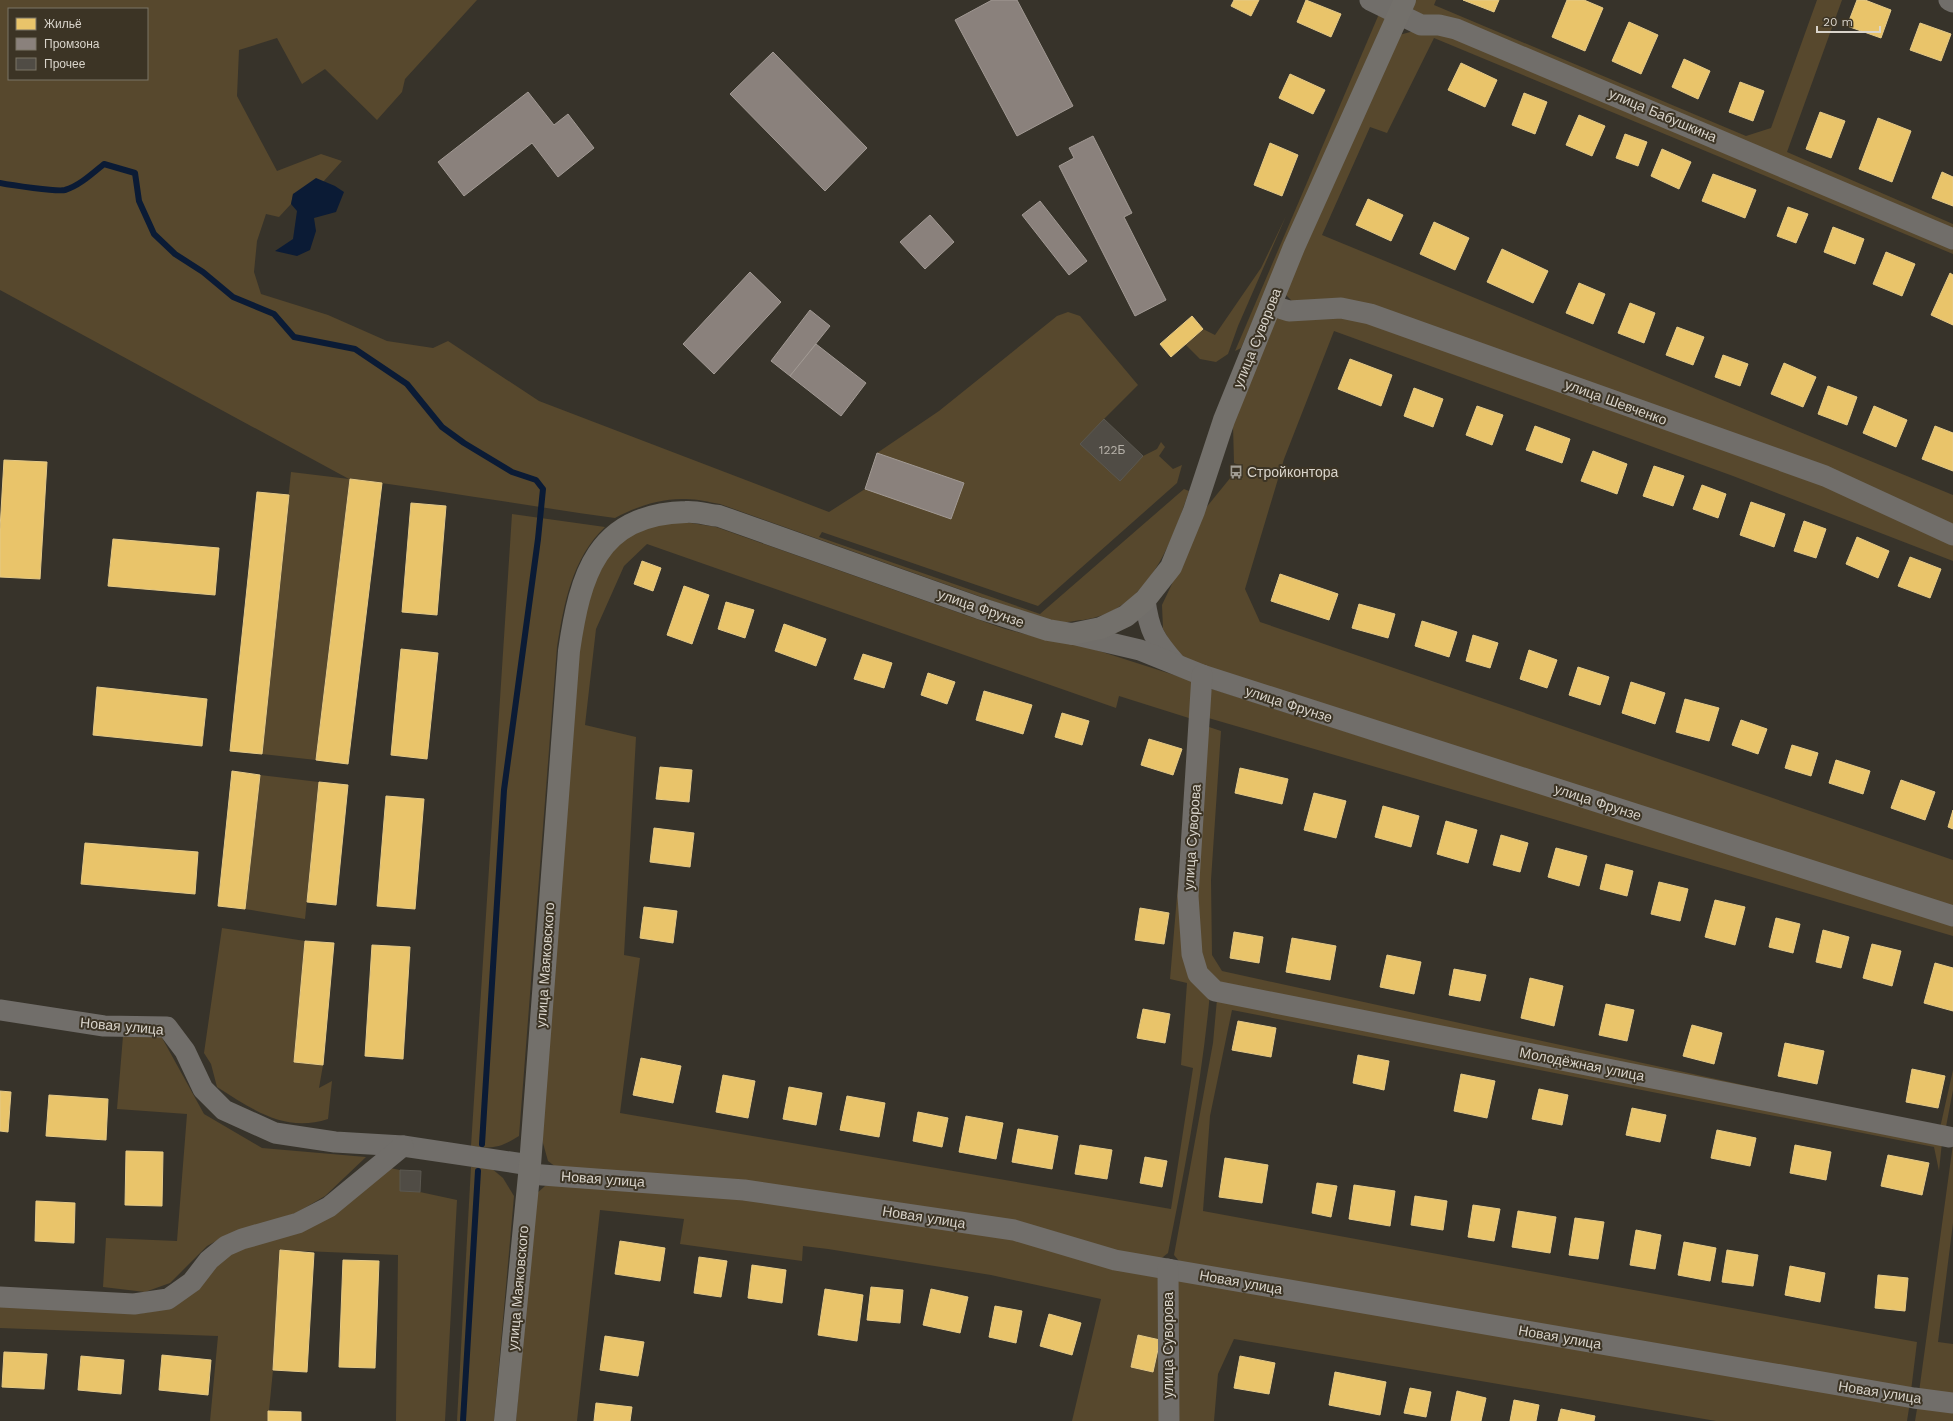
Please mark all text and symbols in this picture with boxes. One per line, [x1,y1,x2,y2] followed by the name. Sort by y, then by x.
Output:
[8,8,148,80] legend
[1817,8,1880,34] scale bar
[1823,15,1853,29] text: 20 m
[44,17,82,31] text: Жильё
[44,37,100,51] text: Промзона
[44,57,86,71] text: Прочее
[1607,85,1720,145] street label: улица Бабушкина
[1230,286,1284,390] street label: улица Суворова
[1563,376,1669,428] street label: улица Шевченко
[1099,443,1125,457] house number: 122Б
[1228,464,1244,480] bus stop icon: Стройконтора
[1247,464,1339,480] place label: Стройконтора
[936,586,1027,630] street label: улица Фрунзе
[1244,682,1335,726] street label: улица Фрунзе
[1553,780,1644,824] street label: улица Фрунзе
[1180,783,1204,890] street label: улица Суворова
[533,902,557,1028] street label: улица Маяковского
[80,1014,165,1038] street label: Новая улица
[1518,1044,1646,1084] street label: Молодёжная улица
[561,1168,646,1190] street label: Новая улица
[881,1203,967,1231] street label: Новая улица
[505,1225,531,1351] street label: улица Маяковского
[1198,1267,1284,1297] street label: Новая улица
[1160,1292,1176,1398] street label: улица Суворова
[1517,1322,1603,1352] street label: Новая улица
[1837,1378,1923,1406] street label: Новая улица

